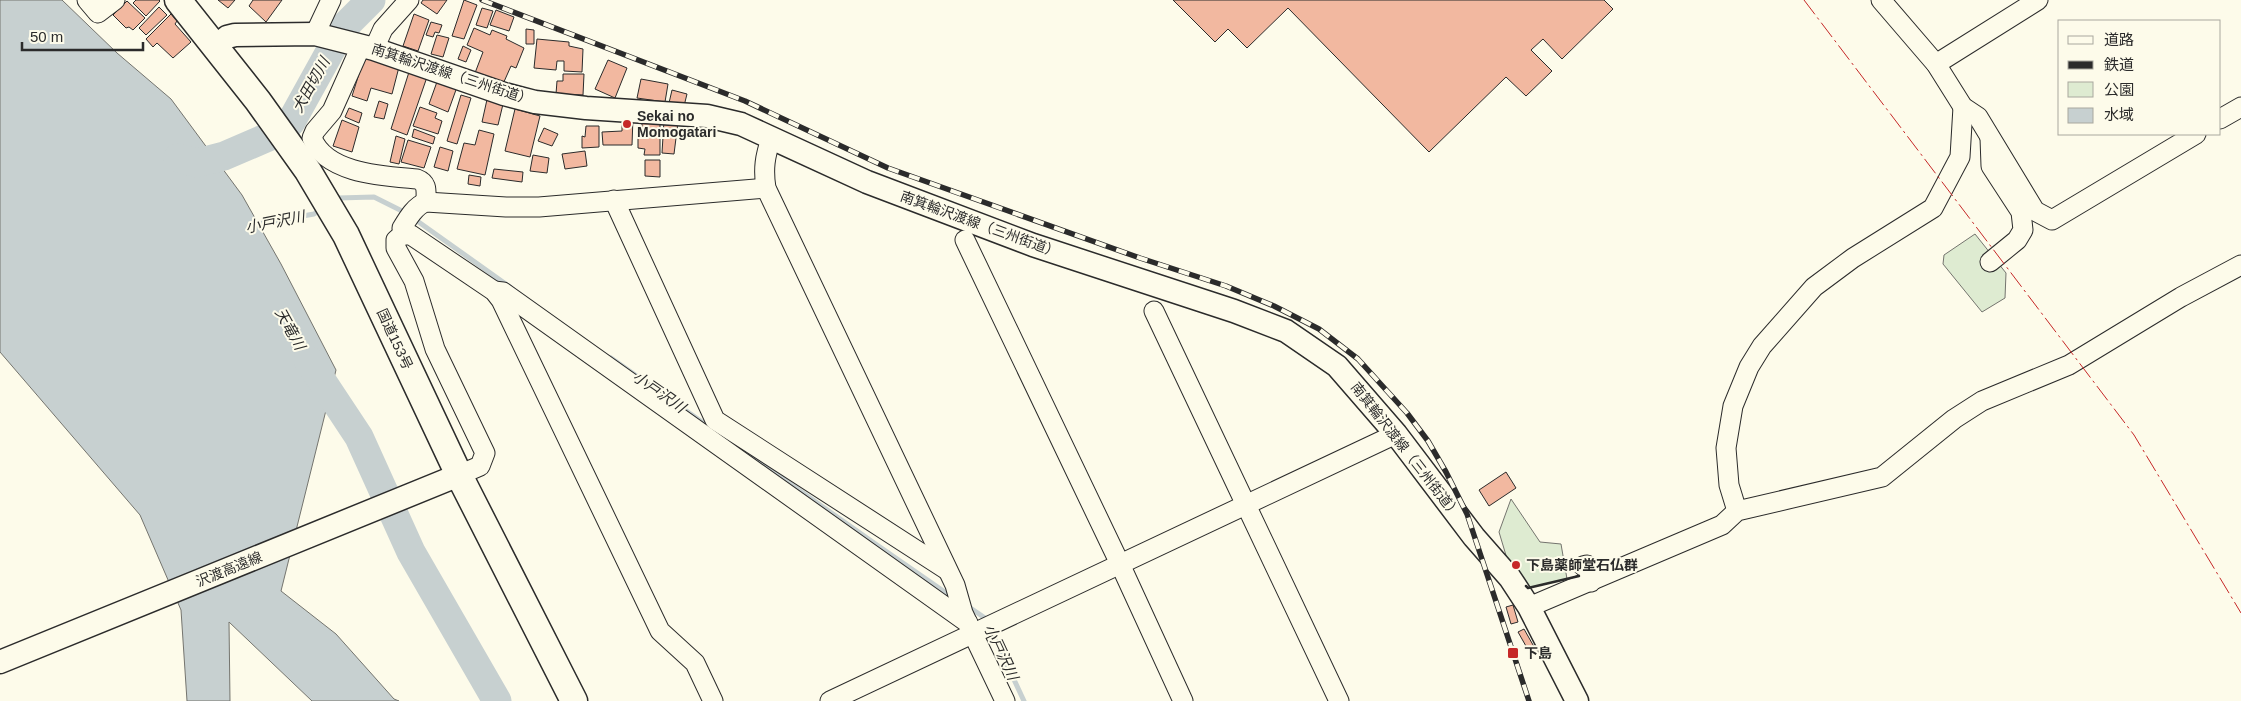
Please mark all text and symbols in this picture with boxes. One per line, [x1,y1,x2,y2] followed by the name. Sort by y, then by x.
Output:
[22,20,144,52] scale bar
[2058,20,2221,135] legend
[30,28,63,45] text: 50 m
[2104,31,2134,48] text: 道路
[370,40,534,108] street label: 南箕輪沢渡線（三州街道）
[289,53,334,115] water label: 犬田切川
[2104,56,2134,73] text: 鉄道
[2104,81,2134,98] text: 公園
[2104,106,2134,123] text: 水域
[637,108,716,140] place label: Sekai no Momogatari
[621,118,633,130] marker: Sekai no Momogatari
[898,188,1062,260] street label: 南箕輪沢渡線（三州街道）
[244,207,308,236] water label: 小戸沢川
[272,305,310,354] water label: 天竜川
[374,306,416,372] street label: 国道153号
[630,367,690,417] water label: 小戸沢川
[1348,379,1464,521] street label: 南箕輪沢渡線（三州街道）
[194,548,264,590] street label: 沢渡高遠線
[1526,557,1638,573] place label: 下島薬師堂石仏群
[1510,559,1522,571] marker: 下島薬師堂石仏群
[981,621,1023,684] water label: 小戸沢川
[1524,645,1552,661] place label: 下島
[1506,646,1520,660] marker: 下島

